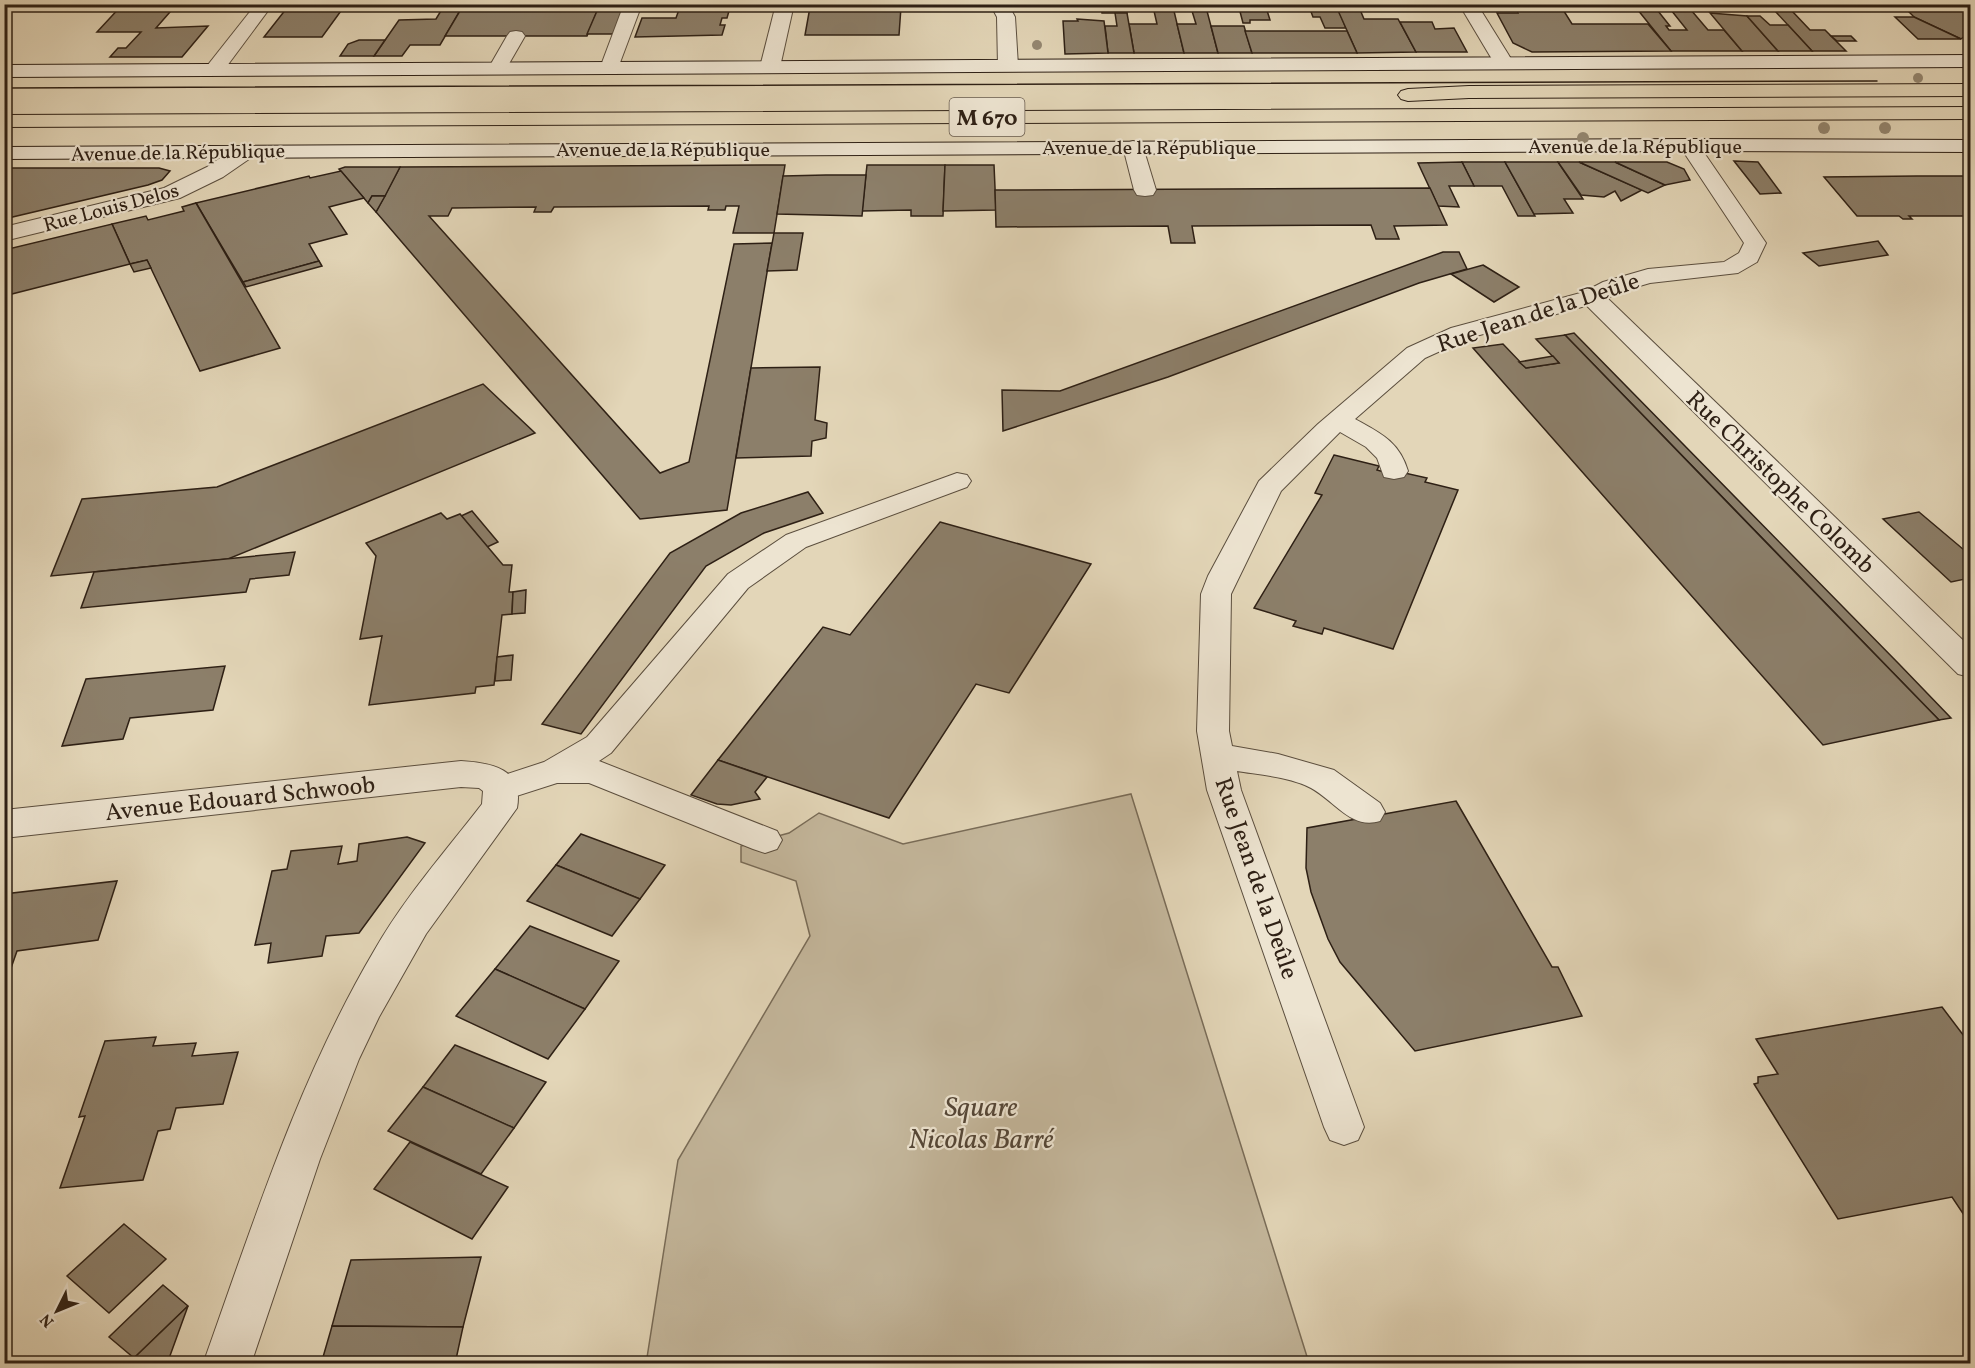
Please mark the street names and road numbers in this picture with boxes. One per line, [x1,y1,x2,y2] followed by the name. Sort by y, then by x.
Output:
[950,98,1024,136] road number: M 670
[1528,134,1742,162] street label: Avenue de la République
[1042,135,1256,163] street label: Avenue de la République
[556,137,770,165] street label: Avenue de la République
[71,138,285,170] street label: Avenue de la République
[41,177,182,240] street label: Rue Louis Delos
[1433,265,1644,363] street label: Rue Jean de la Deûle
[1677,384,1882,583] street label: Rue Christophe Colomb
[103,769,377,831] street label: Avenue Edouard Schwoob
[1205,773,1306,984] street label: Rue Jean de la Deûle

